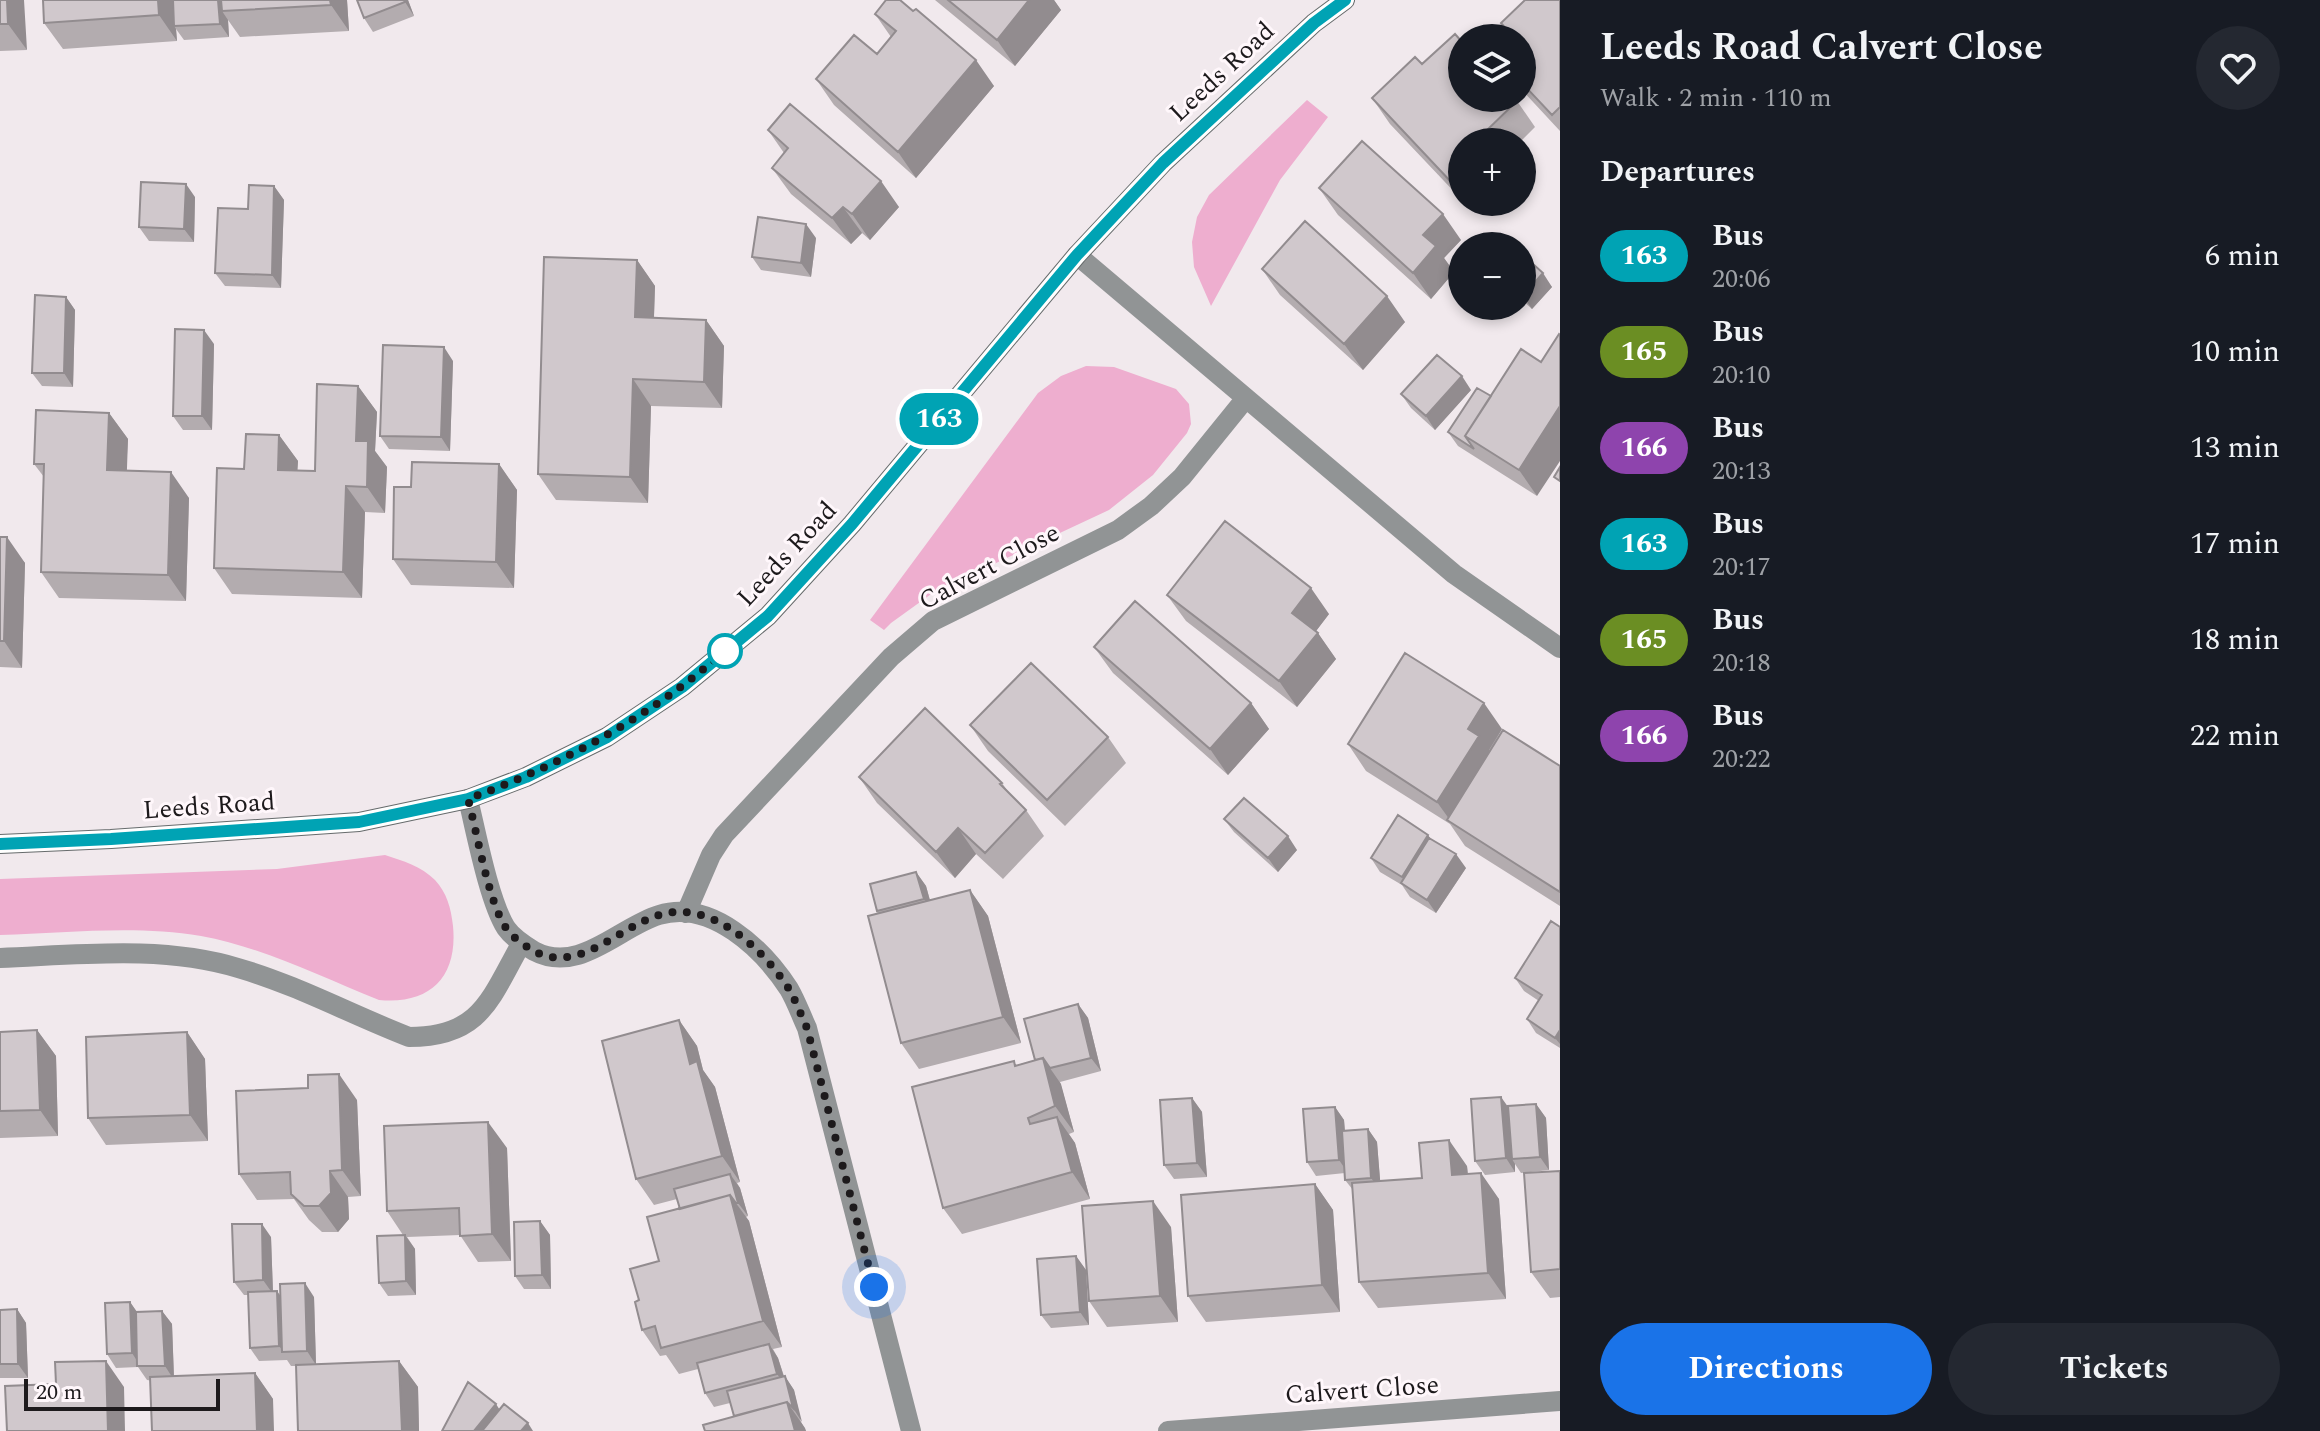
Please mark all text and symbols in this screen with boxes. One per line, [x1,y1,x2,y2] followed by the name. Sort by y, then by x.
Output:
[1160,12,1284,132] street label: Leeds Road
[1600,19,2043,77] text: Leeds Road Calvert Close
[1448,24,1536,320] map controls
[1448,24,1536,112] button: layers
[2196,26,2280,110] button: heart
[1600,78,1832,118] text: Walk · 2 min · 110 m
[1448,128,1536,216] button: +
[1600,149,1755,195] text: Departures
[1712,213,1764,259] text: Bus
[1448,232,1536,320] button: −
[2205,233,2280,279] text: 6 min
[1620,234,1668,277] text: 163
[1712,259,1771,299] text: 20:06
[1712,309,1764,355] text: Bus
[2190,329,2280,375] text: 10 min
[1620,330,1668,373] text: 165
[1712,355,1771,395] text: 20:10
[893,393,985,445] line badge: 163
[915,397,963,440] text: 163
[1712,405,1764,451] text: Bus
[2190,425,2280,471] text: 13 min
[1620,426,1668,469] text: 166
[1712,451,1771,491] text: 20:13
[727,492,847,616] street label: Leeds Road
[1712,501,1764,547] text: Bus
[911,513,1067,621] street label: Calvert Close
[2190,521,2280,567] text: 17 min
[1620,522,1668,565] text: 163
[1712,547,1771,587] text: 20:17
[1712,597,1764,643] text: Bus
[2190,617,2280,663] text: 18 min
[1620,618,1668,661] text: 165
[708,634,742,668] unlabelled marker
[1712,643,1771,683] text: 20:18
[1712,693,1764,739] text: Bus
[2190,713,2280,759] text: 22 min
[1620,714,1668,757] text: 166
[1712,739,1771,779] text: 20:22
[142,781,276,831] street label: Leeds Road
[854,1267,894,1307] your location
[1600,1323,1932,1415] button: Directions
[1948,1323,2280,1415] button: Tickets
[1284,1365,1440,1415] street label: Calvert Close
[24,1375,220,1411] scale bar
[36,1376,82,1409] text: 20 m

